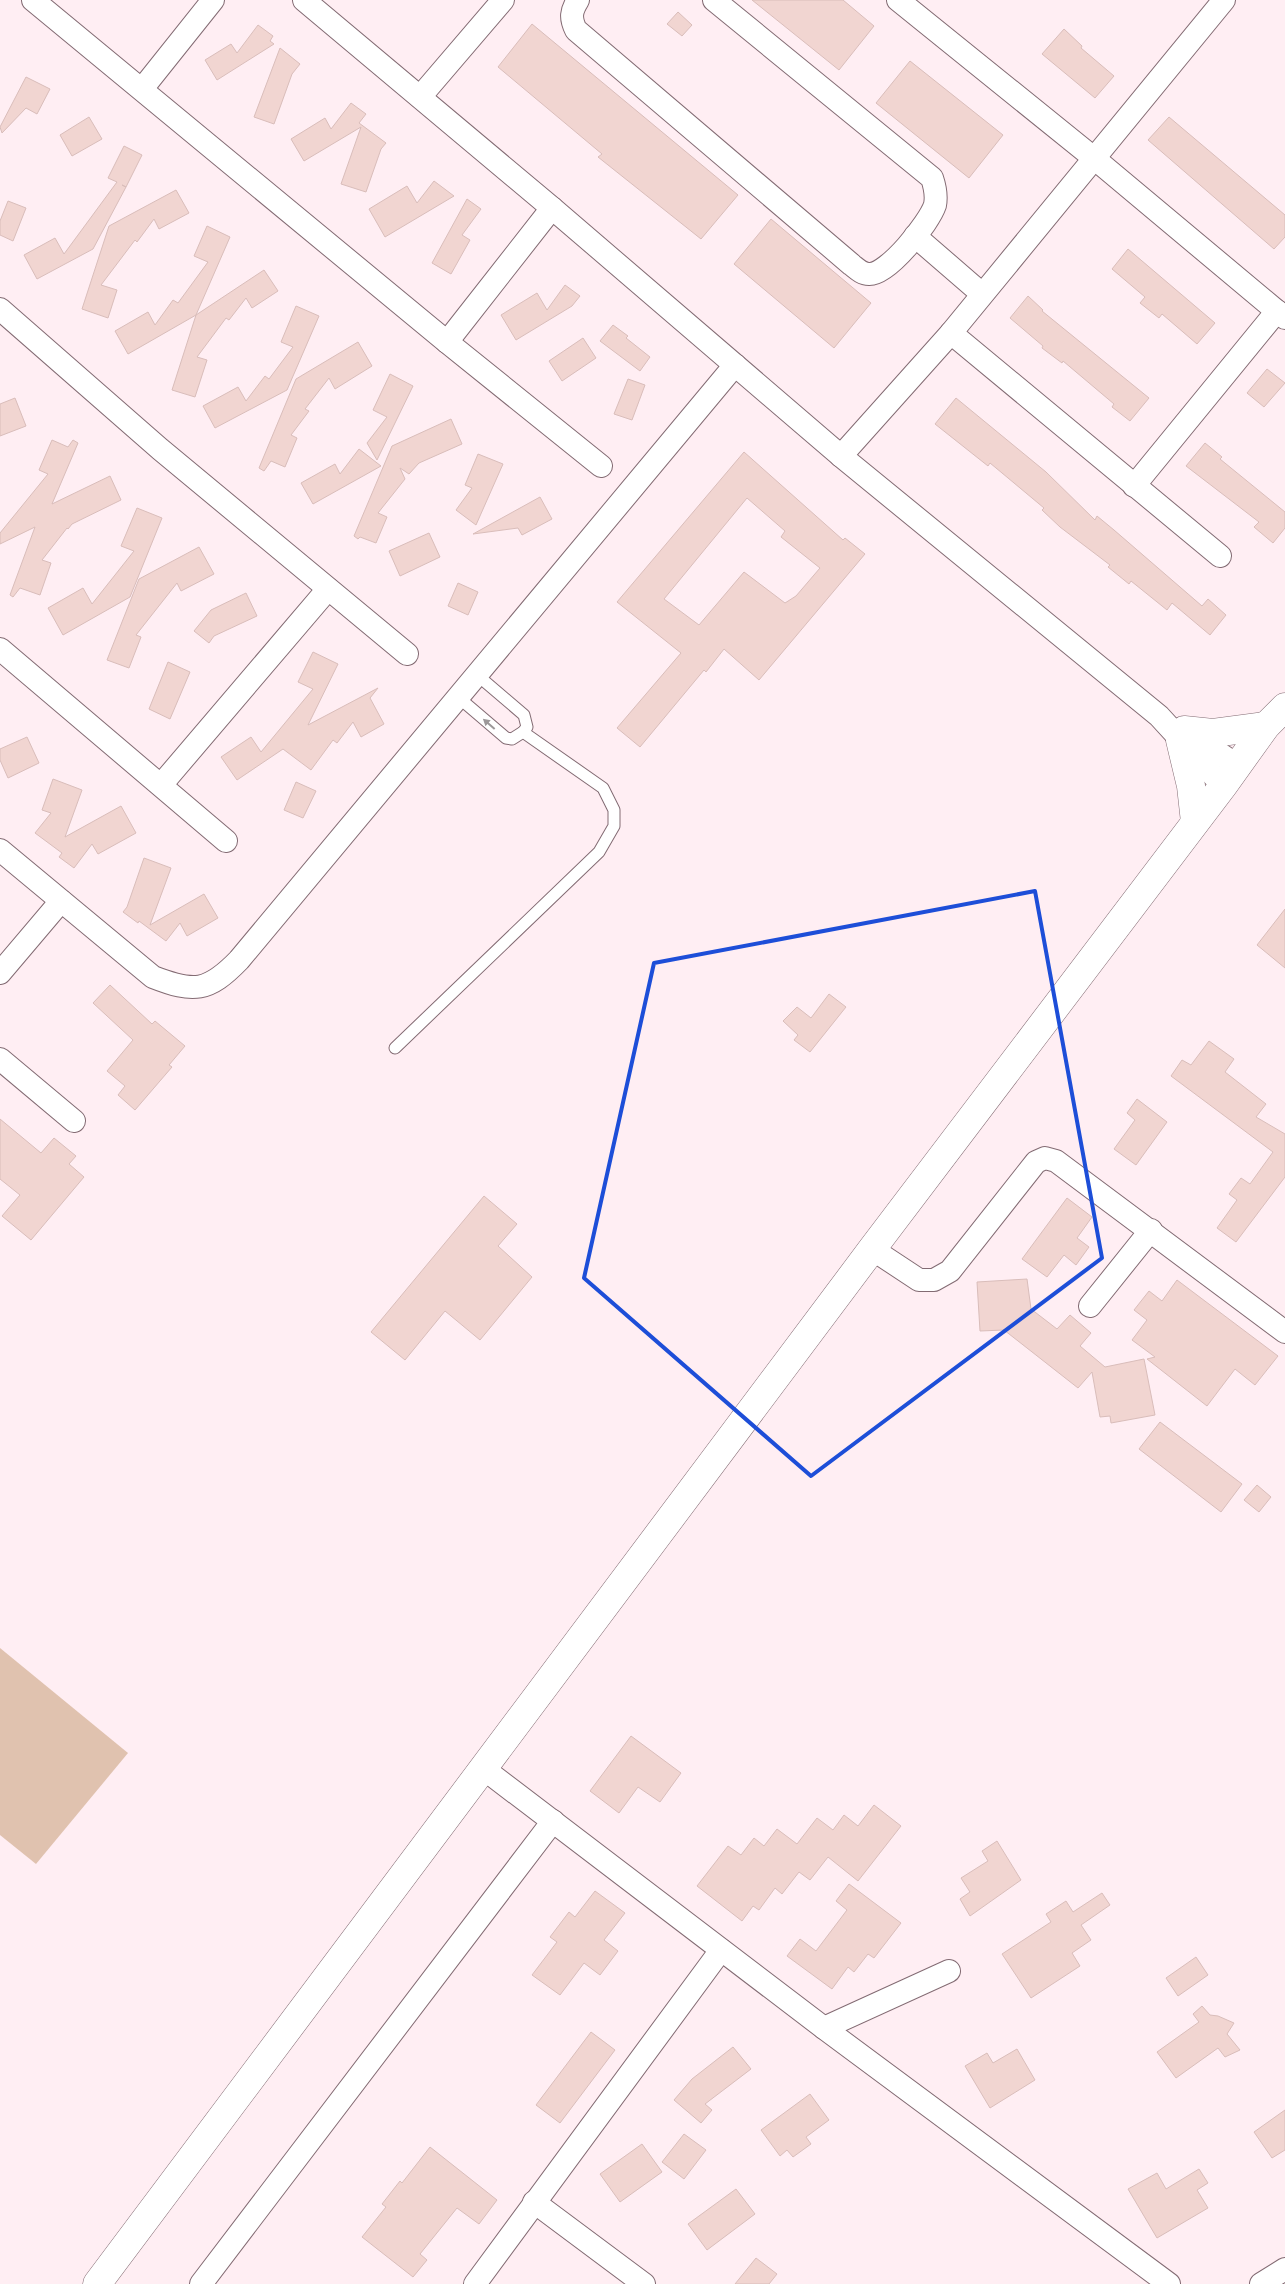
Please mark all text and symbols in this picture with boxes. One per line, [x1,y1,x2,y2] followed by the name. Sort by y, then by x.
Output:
[484,718,496,730] one-way arrow

